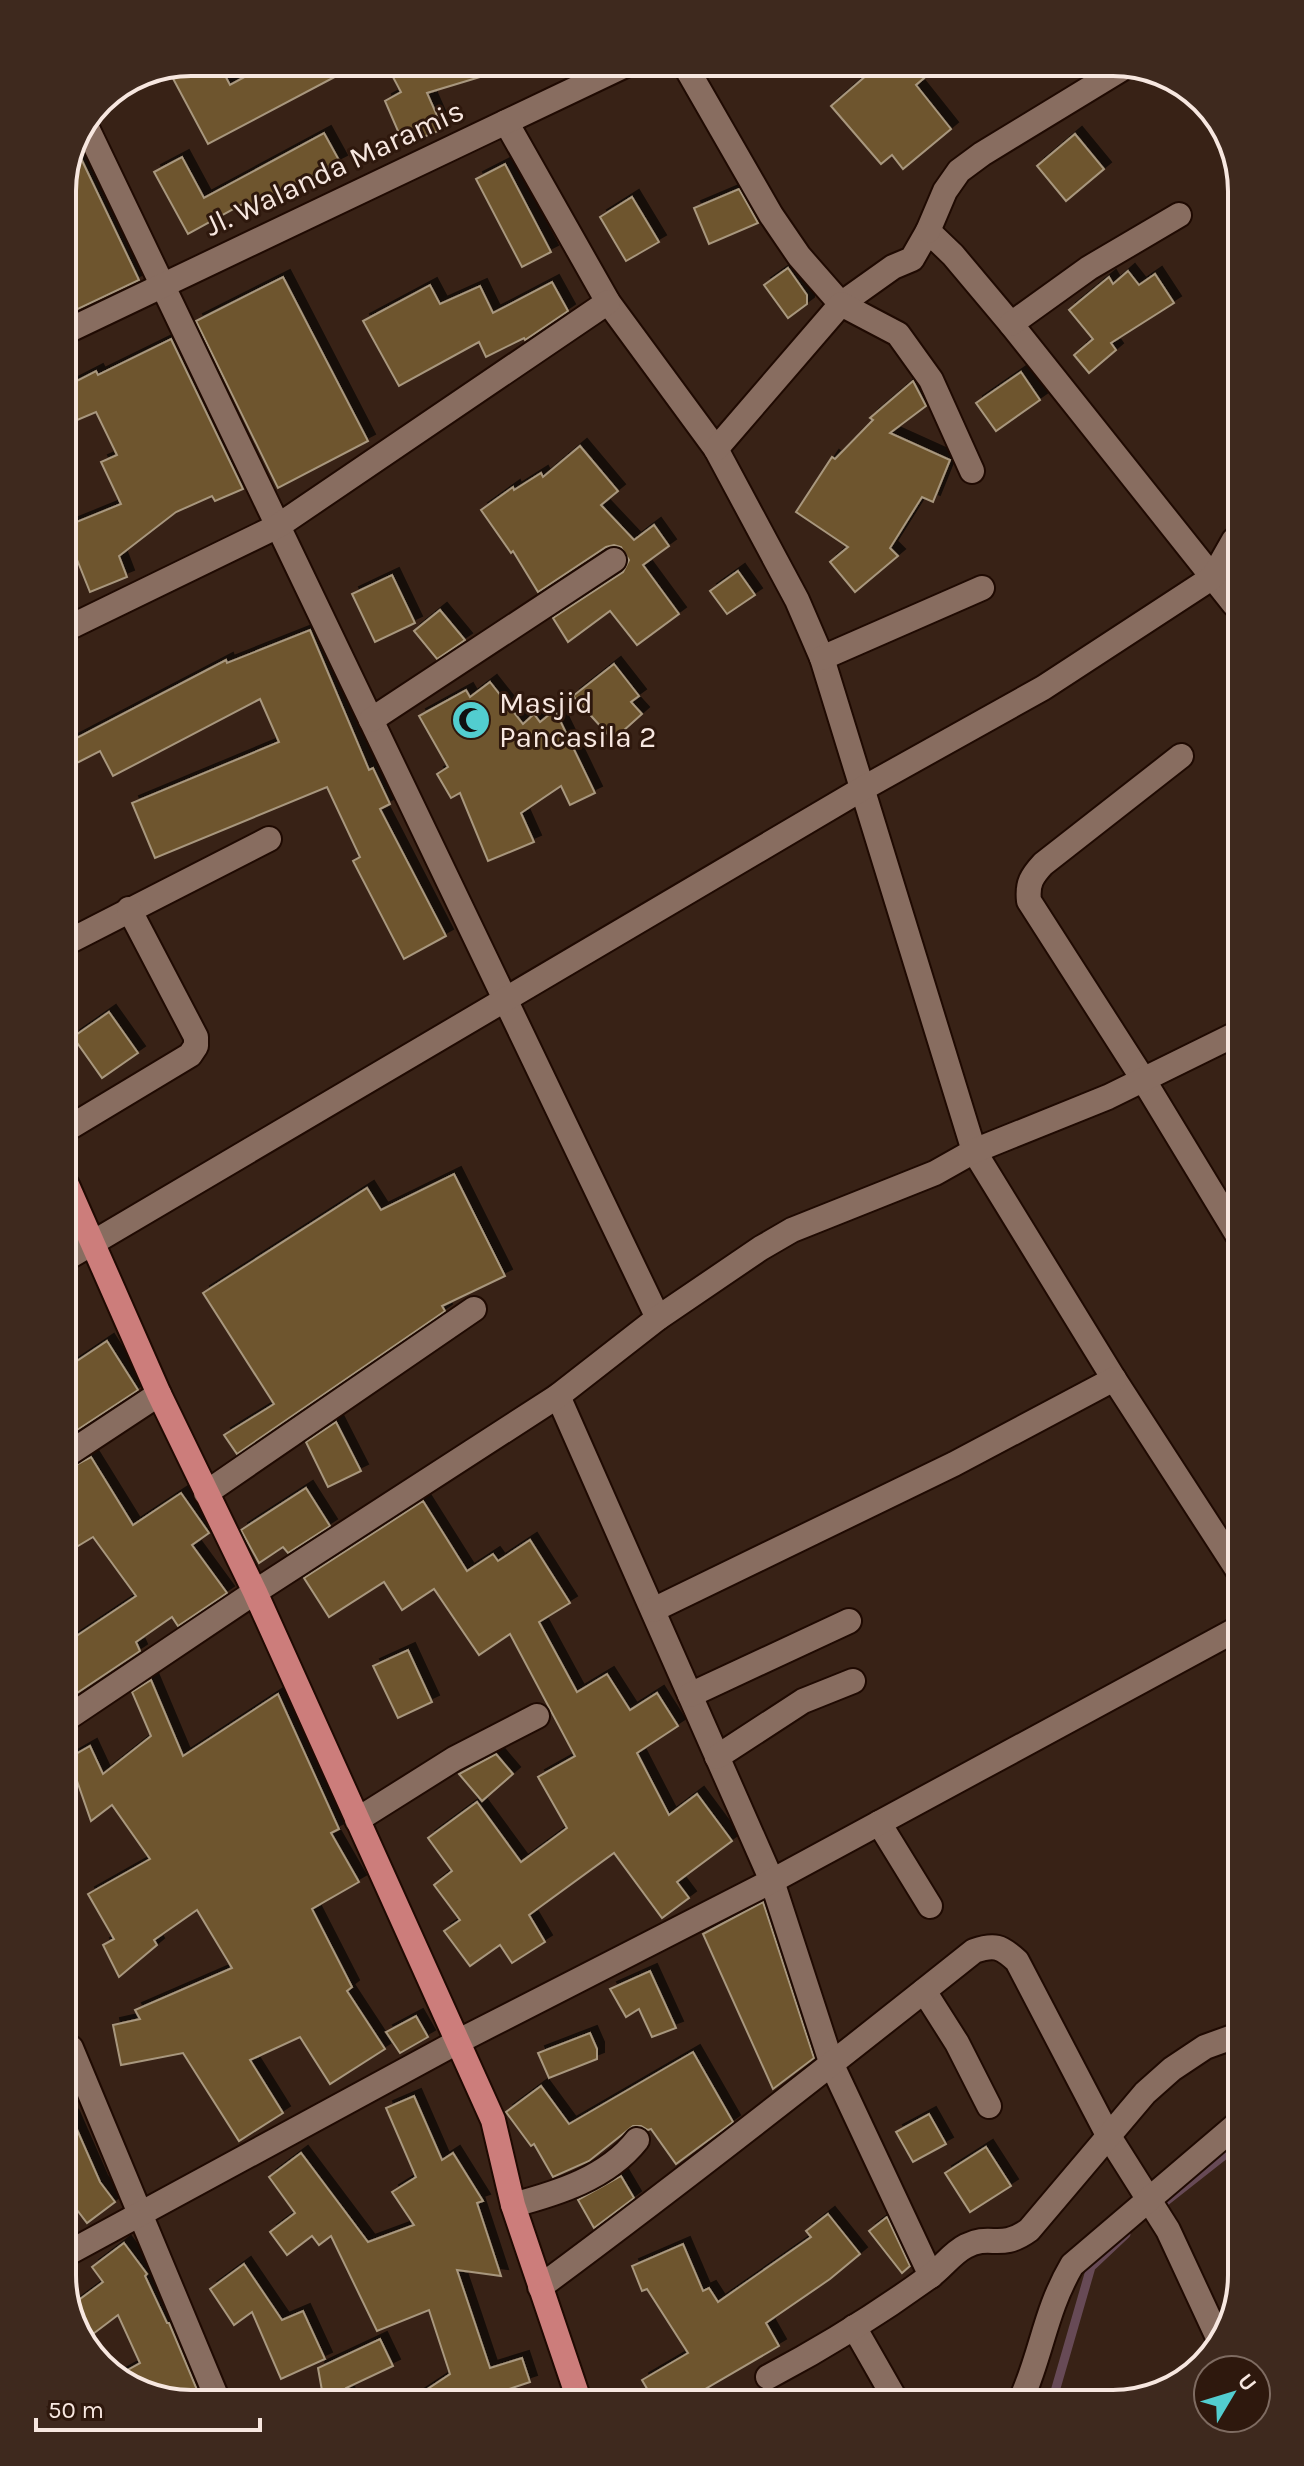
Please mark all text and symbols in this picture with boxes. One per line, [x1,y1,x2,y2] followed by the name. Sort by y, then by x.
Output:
[199,92,469,244] street label: Jl. Walanda Maramis
[499,685,656,755] place label: Masjid Pancasila 2
[450,699,492,741] mosque icon: Masjid Pancasila 2
[1192,2354,1272,2434] north arrow
[1232,2368,1262,2396] text: U
[36,2382,260,2432] scale bar
[48,2396,104,2424] text: 50 m

